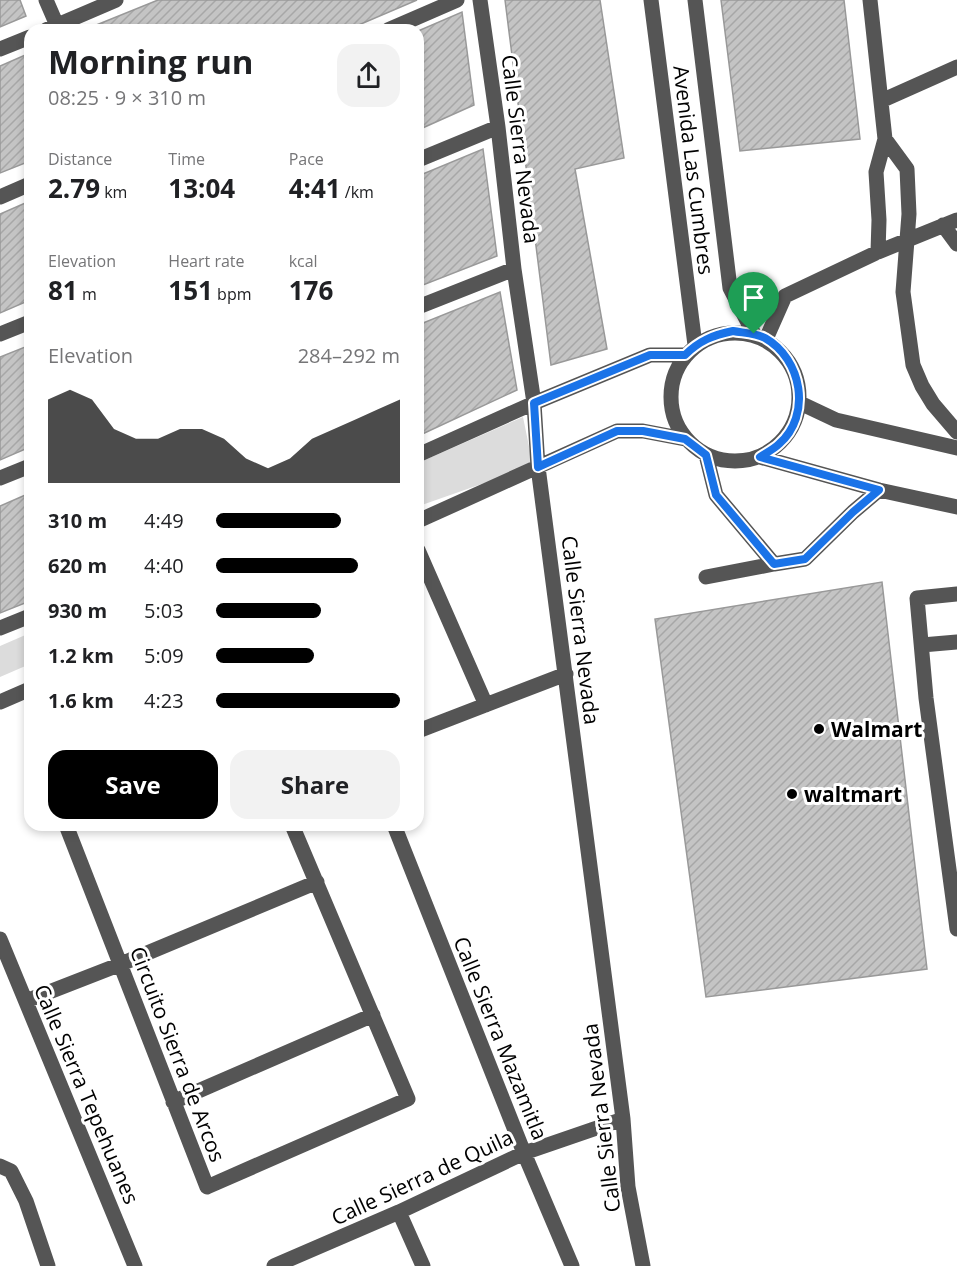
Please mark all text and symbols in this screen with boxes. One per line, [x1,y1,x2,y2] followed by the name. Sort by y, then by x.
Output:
[48,39,254,84] text: Morning run
[337,44,400,107] button: share
[496,53,546,245] street label: Calle Sierra Nevada
[667,64,721,276] street label: Avenida Las Cumbres
[48,84,206,111] text: 08:25 · 9 × 310 m
[48,148,112,170] text: Distance
[168,148,205,170] text: Time
[289,148,324,170] text: Pace
[48,170,100,206] text: 2.79
[168,170,235,206] text: 13:04
[289,170,341,206] text: 4:41
[100,181,127,203] text: km
[341,181,374,203] text: /km
[48,250,116,272] text: Elevation
[168,250,245,272] text: Heart rate
[289,250,318,272] text: kcal
[48,272,78,308] text: 81
[168,272,213,308] text: 151
[289,272,333,308] text: 176
[728,272,779,334] pin
[737,281,770,314] icon: arrive
[78,283,97,305] text: m
[213,283,251,305] text: bpm
[48,342,133,369] text: Elevation
[298,342,400,369] text: 284–292 m
[48,507,107,534] text: 310 m
[144,507,184,534] text: 4:49
[556,534,606,726] street label: Calle Sierra Nevada
[48,552,107,579] text: 620 m
[144,552,184,579] text: 4:40
[48,597,107,624] text: 930 m
[144,597,184,624] text: 5:03
[48,642,114,669] text: 1.2 km
[144,642,184,669] text: 5:09
[48,687,114,714] text: 1.6 km
[144,687,184,714] text: 4:23
[831,715,922,743] place label: Walmart
[812,722,826,736] marker: Walmart
[48,750,218,819] button: Save
[230,750,400,819] button: Share
[804,780,902,808] place label: waltmart
[785,787,799,801] marker: waltmart
[447,932,555,1144] street label: Calle Sierra Mazamitla
[124,942,232,1166] street label: Circuito Sierra de Arcos
[28,980,146,1208] street label: Calle Sierra Tepehuanes
[576,1022,626,1214] street label: Calle Sierra Nevada
[327,1123,517,1231] street label: Calle Sierra de Quila

